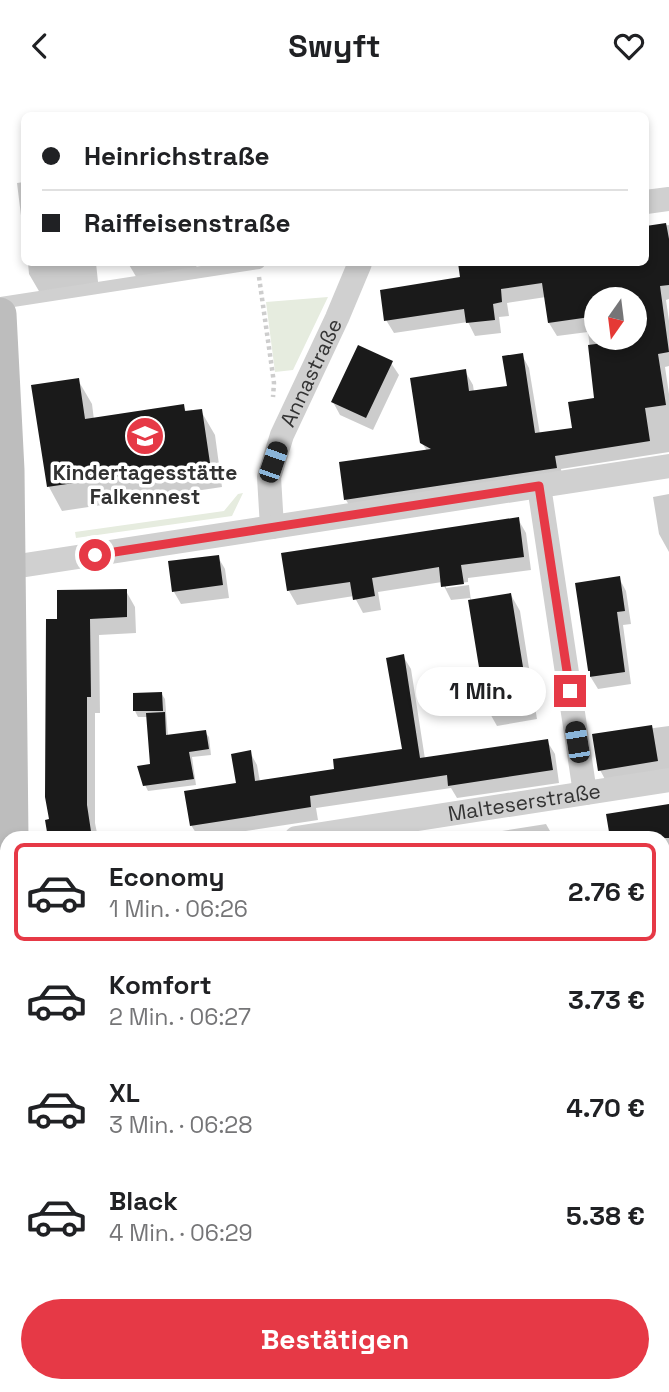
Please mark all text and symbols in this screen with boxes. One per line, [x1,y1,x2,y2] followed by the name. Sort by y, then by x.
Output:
[288,26,381,66] text: Swyft
[21,27,59,65] icon: back
[610,27,648,65] icon: heart
[84,139,270,173] text: Heinrichstraße
[84,206,291,240] text: Raiffeisenstraße
[584,287,648,350] north arrow
[584,287,647,350] map controls
[274,314,348,431] street label: Annastraße
[124,415,166,457] school or university icon: Kindertagesstätte Falkennest
[257,439,290,485] car
[53,459,237,510] place label: Kindertagesstätte Falkennest
[79,539,111,571] route start
[416,667,546,715] callout: 1 Min.
[554,675,586,707] route end
[449,676,513,706] text: 1 Min.
[564,720,591,764] car
[446,777,602,827] street label: Malteserstraße
[109,860,225,894] text: Economy
[25,861,88,924] icon: car
[568,875,645,909] text: 2.76 €
[109,894,248,924] text: 1 Min. · 06:26
[109,968,212,1002] text: Komfort
[25,969,88,1032] icon: car
[568,983,645,1017] text: 3.73 €
[109,1002,251,1032] text: 2 Min. · 06:27
[109,1076,140,1110] text: XL
[25,1077,88,1140] icon: car
[566,1091,645,1125] text: 4.70 €
[109,1110,252,1140] text: 3 Min. · 06:28
[109,1184,178,1218] text: Black
[25,1185,88,1248] icon: car
[566,1199,645,1233] text: 5.38 €
[109,1218,253,1248] text: 4 Min. · 06:29
[21,1299,649,1379] button: Bestätigen

